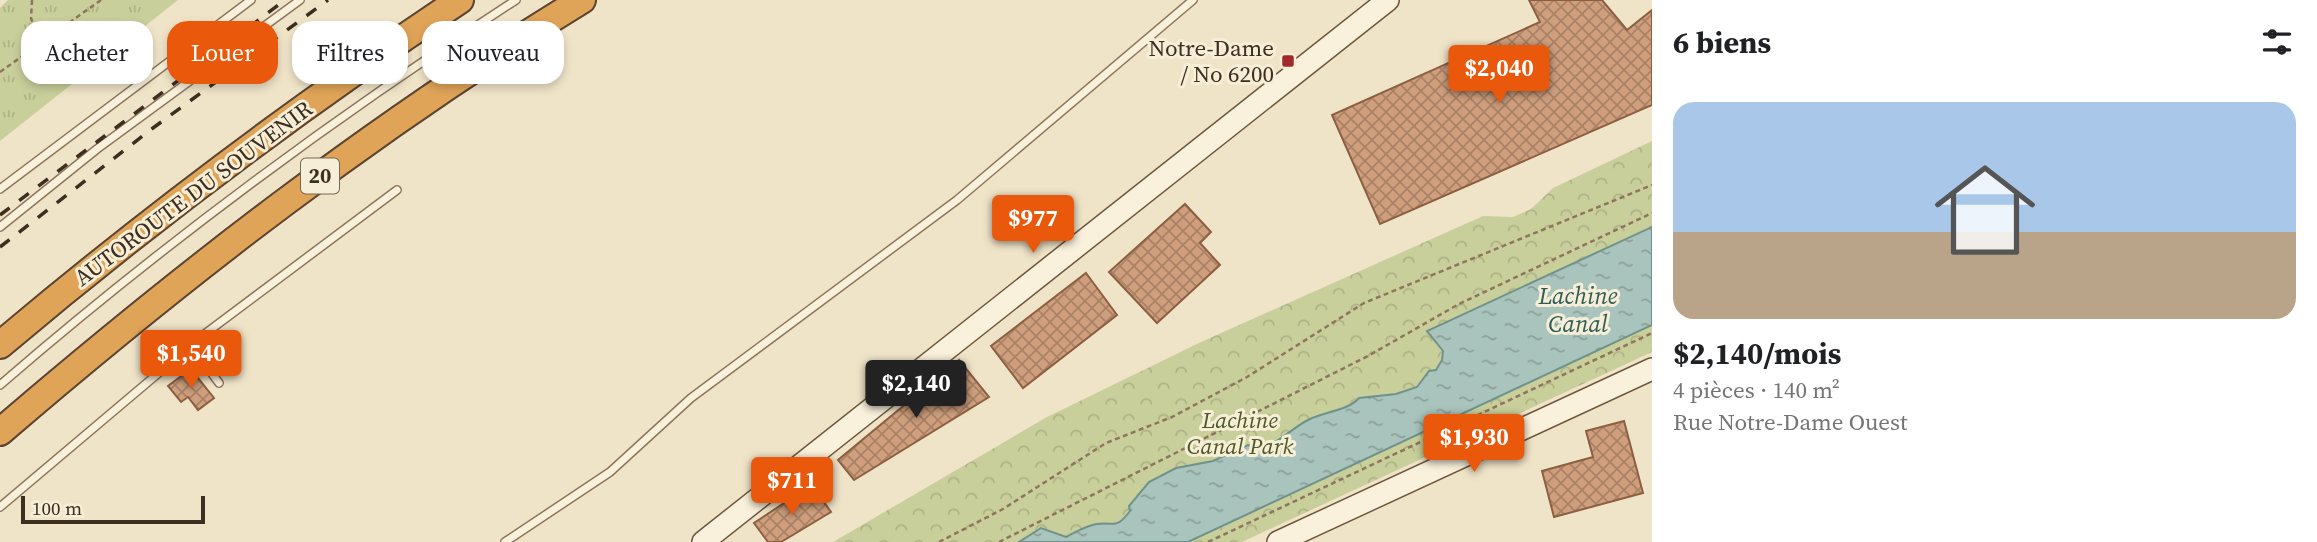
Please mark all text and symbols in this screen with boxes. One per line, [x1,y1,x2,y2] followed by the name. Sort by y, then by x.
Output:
[21,21,153,84] chip: Acheter
[167,21,278,84] chip: Louer
[292,21,408,84] chip: Filtres
[422,21,564,84] chip: Nouveau
[1673,22,1771,63] text: 6 biens
[2258,23,2296,61] icon: filters
[1148,32,1274,90] place label: Notre-Dame / No 6200
[1442,46,1556,105] pin: $2,040
[1464,52,1534,84] text: $2,040
[1280,53,1296,69] marker: Notre-Dame / No 6200
[67,93,319,293] street label: AUTOROUTE DU SOUVENIR
[1922,147,2048,273] icon: home
[301,158,339,194] road number: 20
[992,196,1074,255] pin: $977
[1008,202,1058,234] text: $977
[1537,279,1618,340] water label: Lachine Canal
[134,330,248,390] pin: $1,540
[1673,333,1841,374] text: $2,140/mois
[156,337,226,369] text: $1,540
[859,360,973,420] pin: $2,140
[881,367,951,399] text: $2,140
[1673,374,1840,406] text: 4 pièces · 140 m²
[1187,404,1293,462] park label: Lachine Canal Park
[1673,406,1908,438] text: Rue Notre-Dame Ouest
[1417,414,1531,474] pin: $1,930
[1439,421,1509,453] text: $1,930
[751,458,833,517] pin: $711
[767,464,817,496] text: $711
[21,493,205,525] scale bar
[32,495,82,521] text: 100 m

